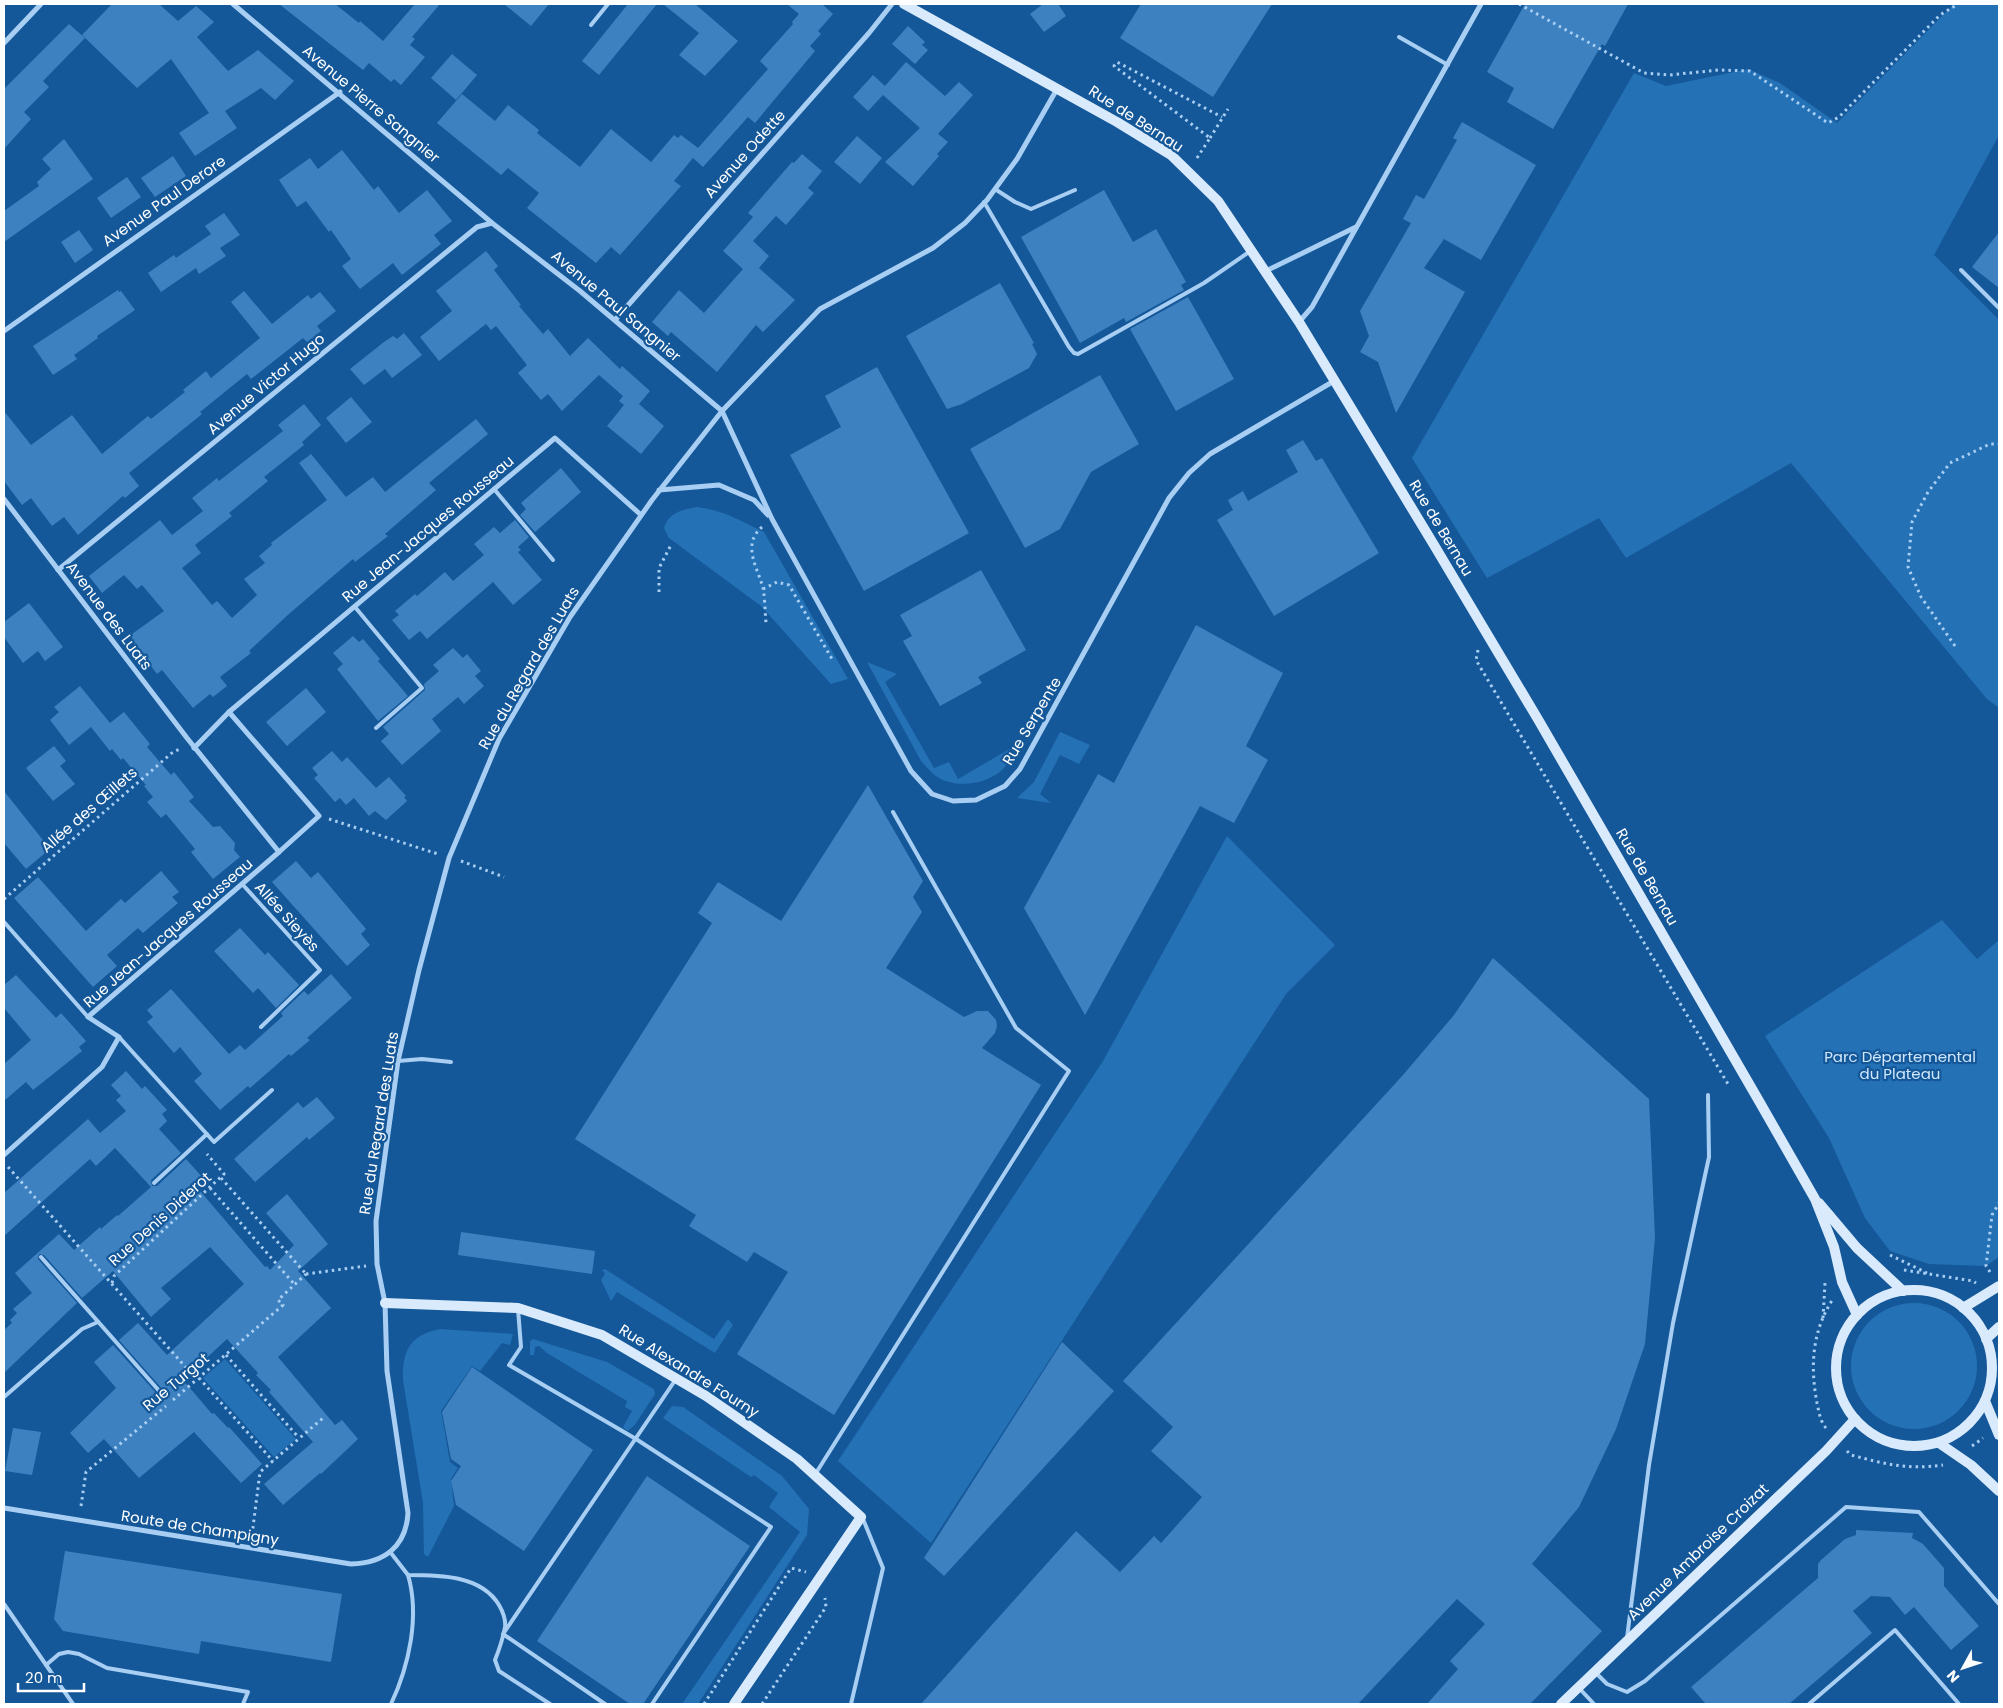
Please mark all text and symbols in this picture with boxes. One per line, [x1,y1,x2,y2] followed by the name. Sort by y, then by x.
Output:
[298,40,445,168] street label: Avenue Pierre Sangnier
[1085,80,1188,157] street label: Rue de Bernau
[699,105,790,202] street label: Avenue Odette
[98,150,230,251] street label: Avenue Paul Derore
[547,245,686,366] street label: Avenue Paul Sangnier
[202,328,329,439] street label: Avenue Victor Hugo
[337,450,518,607] street label: Rue Jean-Jacques Rousseau
[1404,476,1478,580] street label: Rue de Bernau
[62,557,157,675] street label: Avenue des Luats
[473,582,584,753] street label: Rue du Regard des Luats
[997,673,1066,769] street label: Rue Serpente
[36,762,141,857] street label: Allée des Œillets
[1611,824,1684,929] street label: Rue de Bernau
[78,853,257,1012] street label: Rue Jean-Jacques Rousseau
[250,877,325,956] street label: Allée Sieyès
[354,1030,403,1216] street label: Rue du Regard des Luats
[1824,1046,1976,1084] park label: Parc Départemental du Plateau
[104,1167,216,1270] street label: Rue Denis Diderot
[615,1319,764,1423] street label: Rue Alexandre Fourny
[138,1348,213,1416] street label: Rue Turgot
[1622,1478,1773,1625] street label: Avenue Ambroise Croizat
[120,1505,281,1550] street label: Route de Champigny
[1938,1643,1988,1693] north arrow
[18,1660,84,1692] scale bar
[1942,1666,1964,1687] text: N
[25,1667,63,1688] text: 20 m

